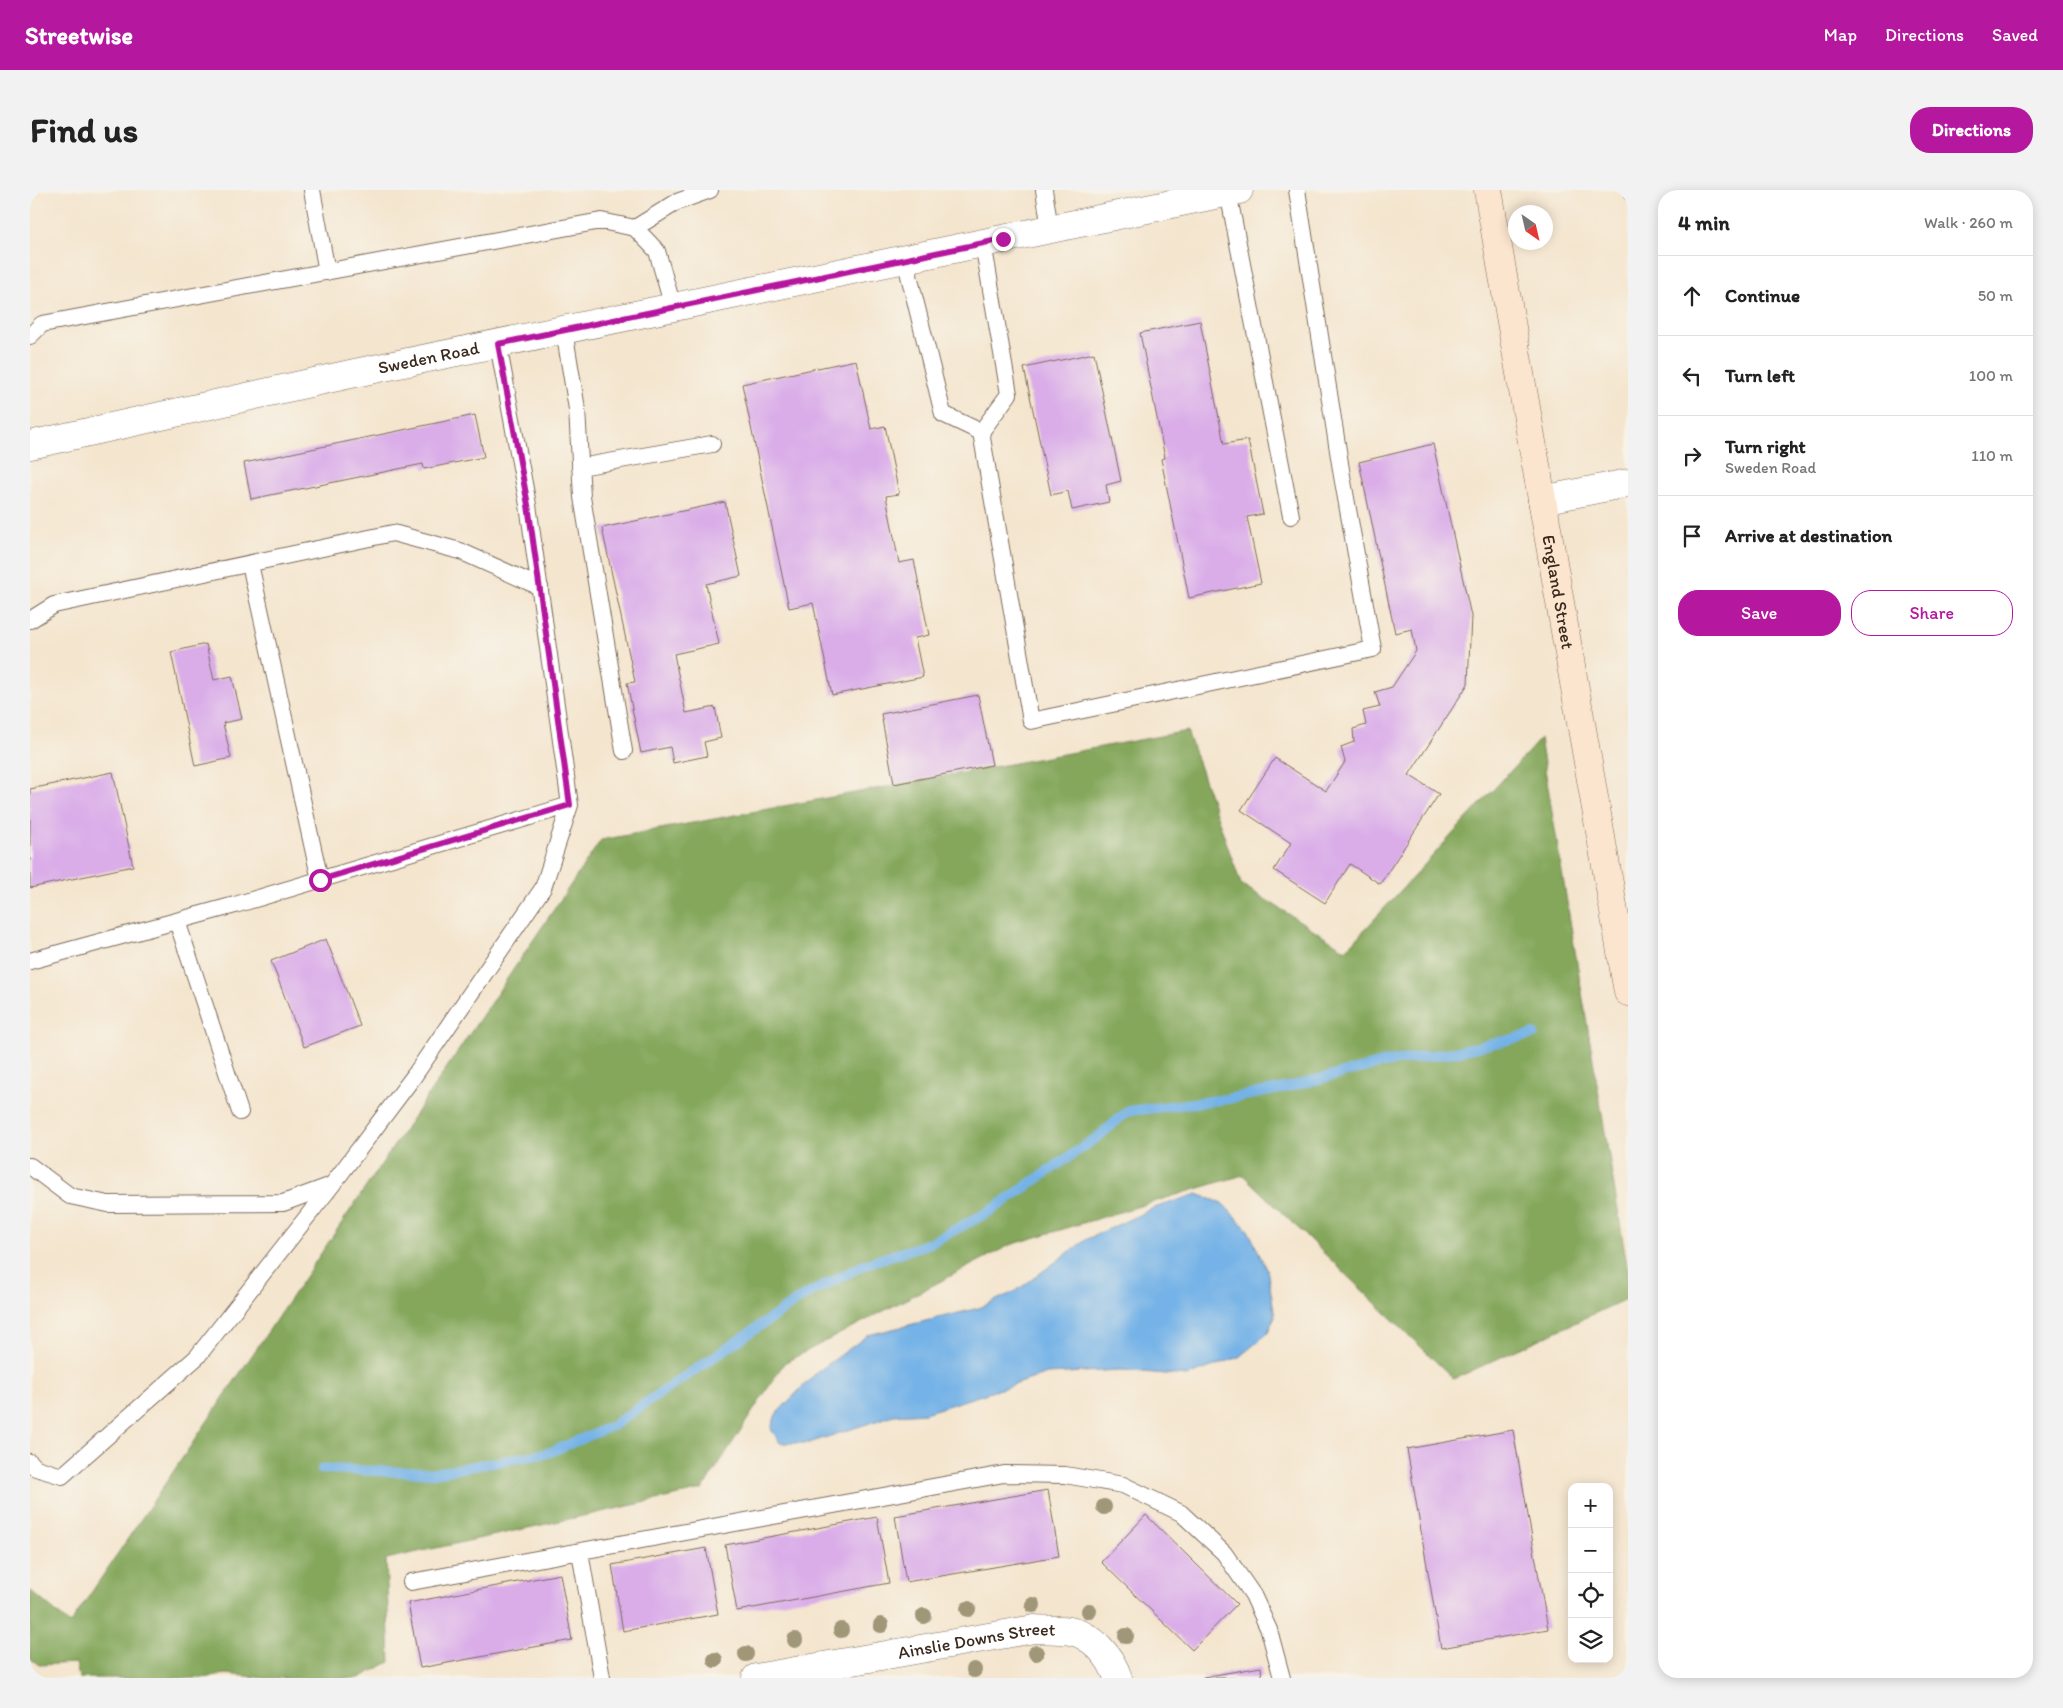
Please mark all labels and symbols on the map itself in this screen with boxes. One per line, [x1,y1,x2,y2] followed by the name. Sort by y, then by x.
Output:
[1508,205,1553,250] north arrow
[992,228,1015,251] route end
[376,337,481,379] street label: Sweden Road
[1537,533,1579,651] street label: England Street
[309,869,332,892] route start
[896,1618,1056,1664] street label: Ainslie Downs Street

